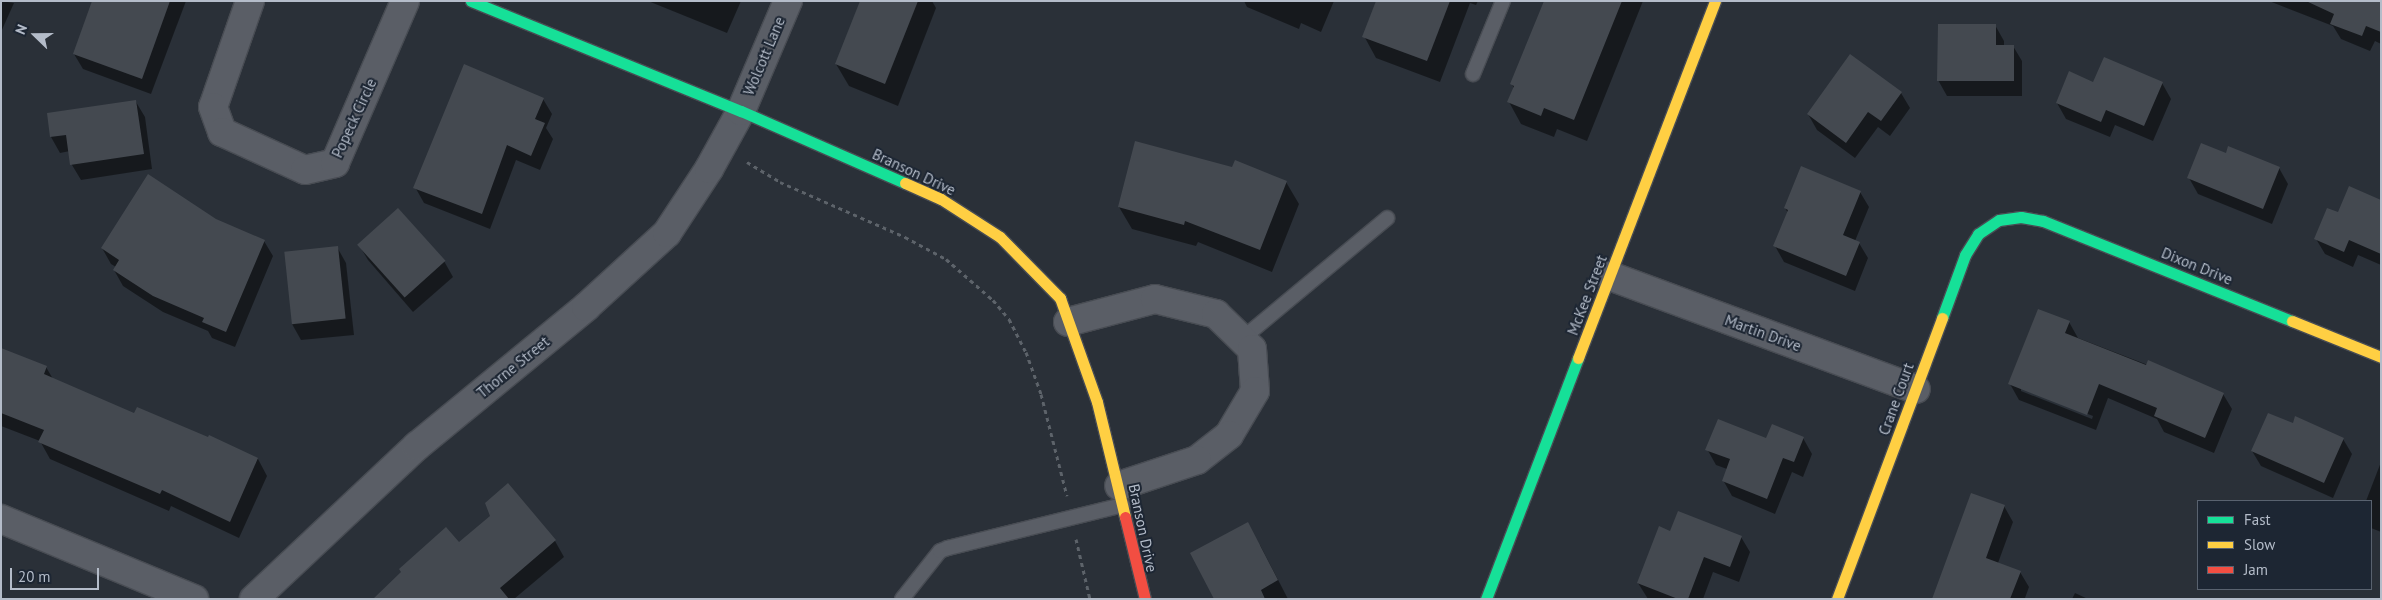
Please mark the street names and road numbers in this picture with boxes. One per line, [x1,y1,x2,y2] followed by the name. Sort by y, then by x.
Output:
[739,14,789,98] street label: Wolcott Lane
[328,75,380,161] street label: Popeck Circle
[870,145,958,199] street label: Branson Drive
[2159,244,2235,288] street label: Dixon Drive
[1563,252,1611,338] street label: McKee Street
[1722,311,1804,355] street label: Martin Drive
[473,332,553,402] street label: Thorne Street
[1875,360,1917,438] street label: Crane Court
[1125,482,1161,574] street label: Branson Drive

